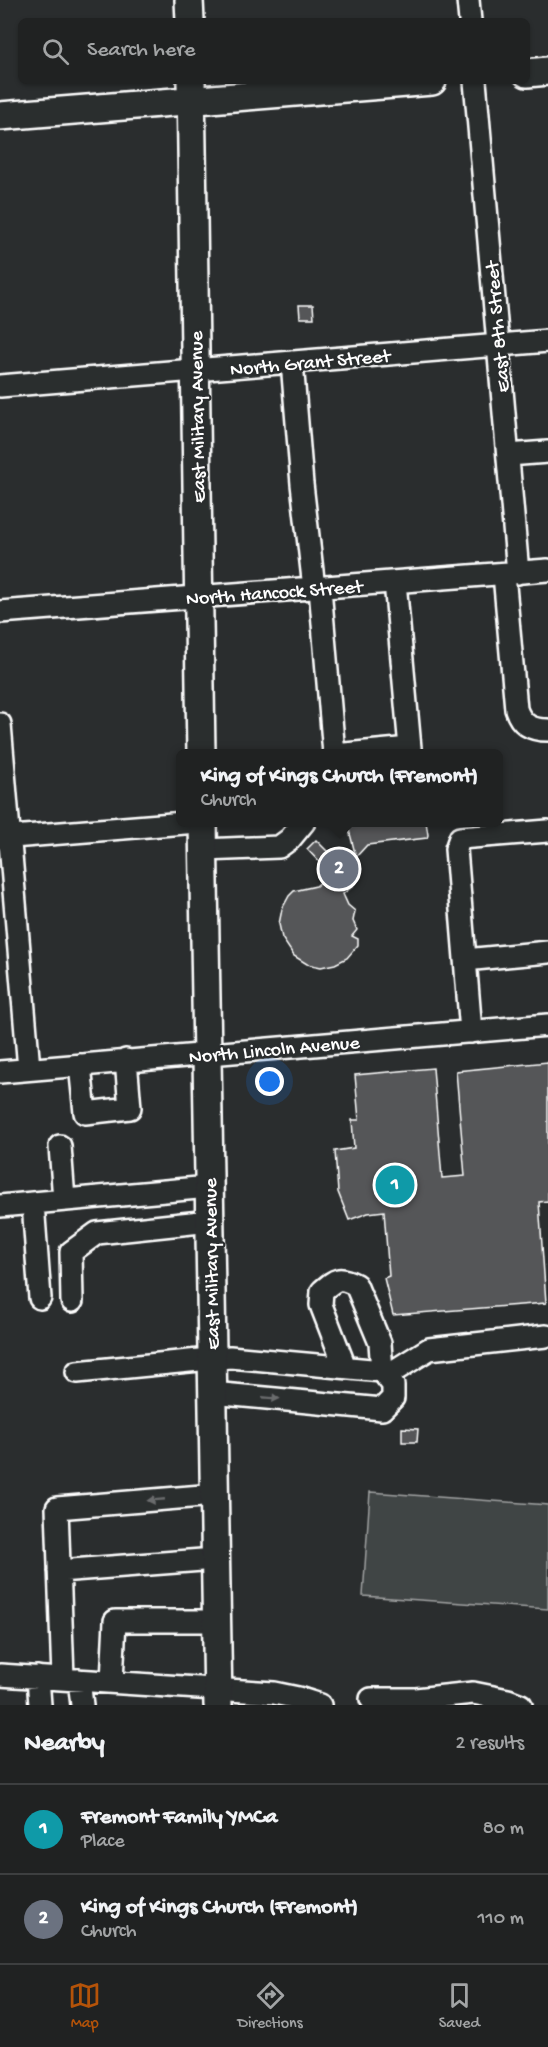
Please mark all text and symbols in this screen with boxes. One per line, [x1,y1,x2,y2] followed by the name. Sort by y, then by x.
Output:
[18,18,530,84] search box
[39,35,72,68] icon: search
[87,38,195,64] text: Search here
[482,258,517,393] street label: East 8th Street
[186,330,212,503] street label: East Military Avenue
[229,346,393,383] street label: North Grant Street
[185,577,365,612] street label: North Hancock Street
[176,749,503,827] popup
[201,764,478,790] text: King of Kings Church (Fremont)
[201,790,256,813] text: Church
[320,846,358,892] pin: 2
[188,1033,361,1070] street label: North Lincoln Avenue
[255,1067,284,1096] your location
[376,1162,414,1208] pin: 1
[200,1177,226,1350] street label: East Military Avenue
[261,1393,280,1403] one-way arrow
[146,1495,165,1505] one-way arrow
[24,1729,105,1760] text: Nearby
[455,1733,524,1756] text: 2 results
[81,1805,277,1831] text: Fremont Family YMCa
[39,1818,48,1841] text: 1
[483,1818,524,1841] text: 80 m
[81,1831,125,1854] text: Place
[81,1895,358,1921] text: King of Kings Church (Fremont)
[39,1908,48,1931] text: 2
[478,1908,524,1931] text: 110 m
[81,1921,137,1944] text: Church
[68,1979,101,2034] tab: Map
[237,1979,303,2034] tab: Directions
[439,1979,480,2034] tab: Saved

